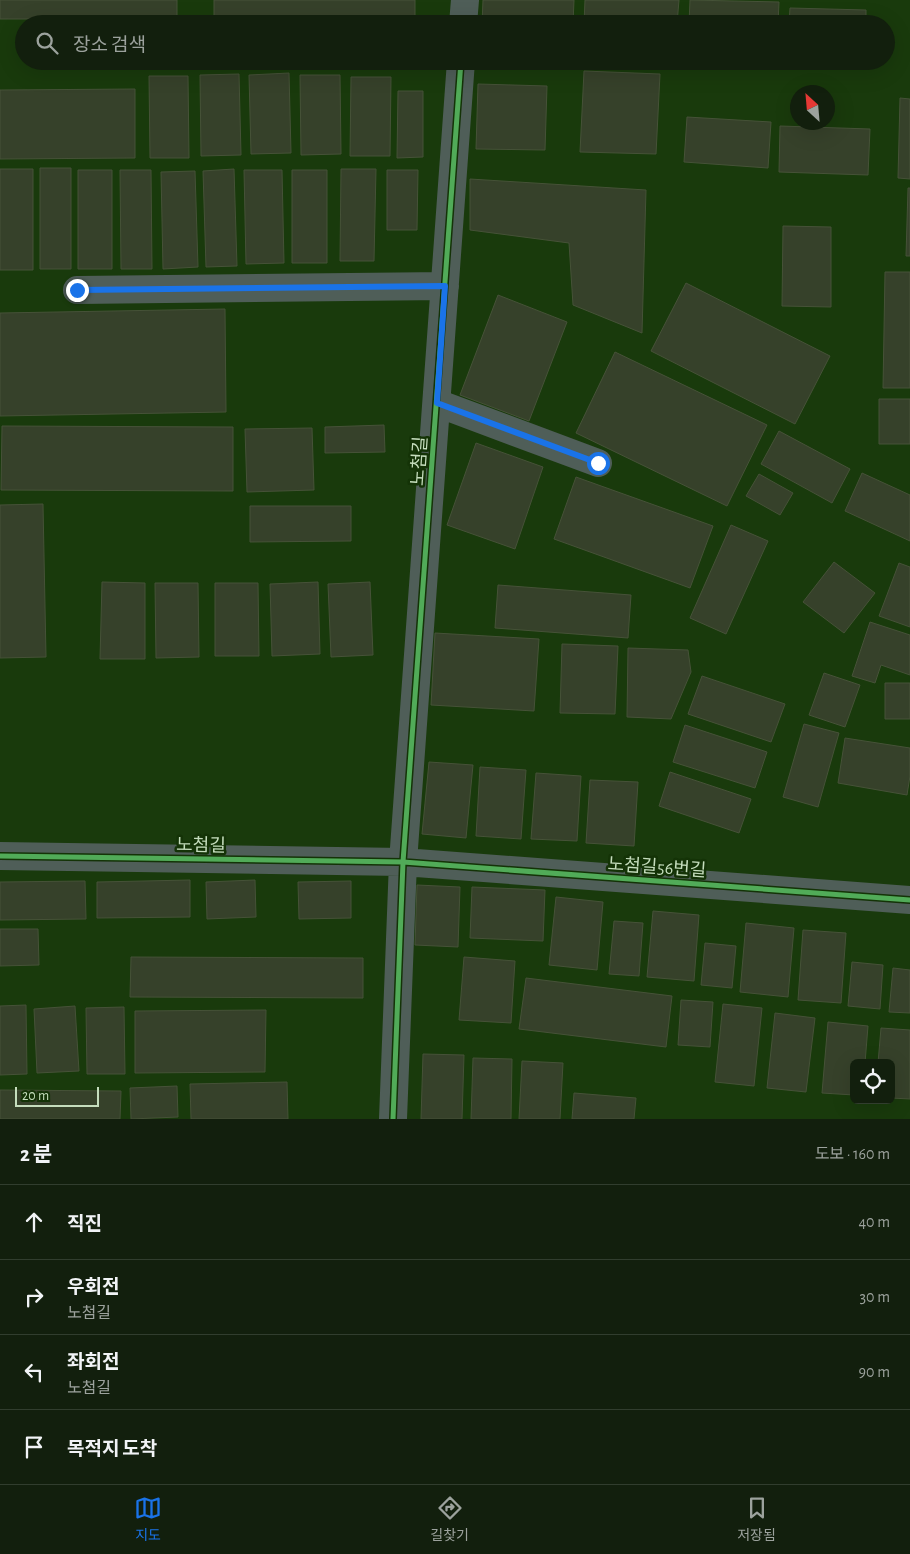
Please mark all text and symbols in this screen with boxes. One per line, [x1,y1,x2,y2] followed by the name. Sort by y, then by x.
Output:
[15,15,895,70] search box
[33,29,61,57] icon: search
[73,36,146,55] text: 장소 검색
[790,85,835,130] north arrow
[66,279,89,302] route end
[408,436,431,486] street label: 노첨길
[587,452,610,475] route start
[176,836,226,855] street label: 노첨길
[607,855,707,880] street label: 노첨길56번길
[850,1059,895,1104] map controls
[850,1059,895,1104] button: locate
[15,1084,99,1107] scale bar
[22,1089,49,1103] text: 20 m
[20,1144,52,1165] text: 2 분
[815,1146,890,1162] text: 도보 · 160 m
[20,1208,48,1236] icon: ahead
[858,1214,890,1230] text: 40 m
[67,1215,102,1234] text: 직진
[67,1278,119,1297] text: 우회전
[20,1283,48,1311] icon: right
[860,1289,890,1305] text: 30 m
[67,1305,111,1321] text: 노첨길
[67,1353,119,1372] text: 좌회전
[20,1358,48,1386] icon: left
[859,1364,890,1380] text: 90 m
[67,1380,111,1396] text: 노첨길
[20,1433,48,1461] icon: arrive
[67,1440,157,1459] text: 목적지 도착
[134,1494,162,1545] tab: 지도
[430,1494,469,1545] tab: 길찾기
[737,1494,776,1545] tab: 저장됨

